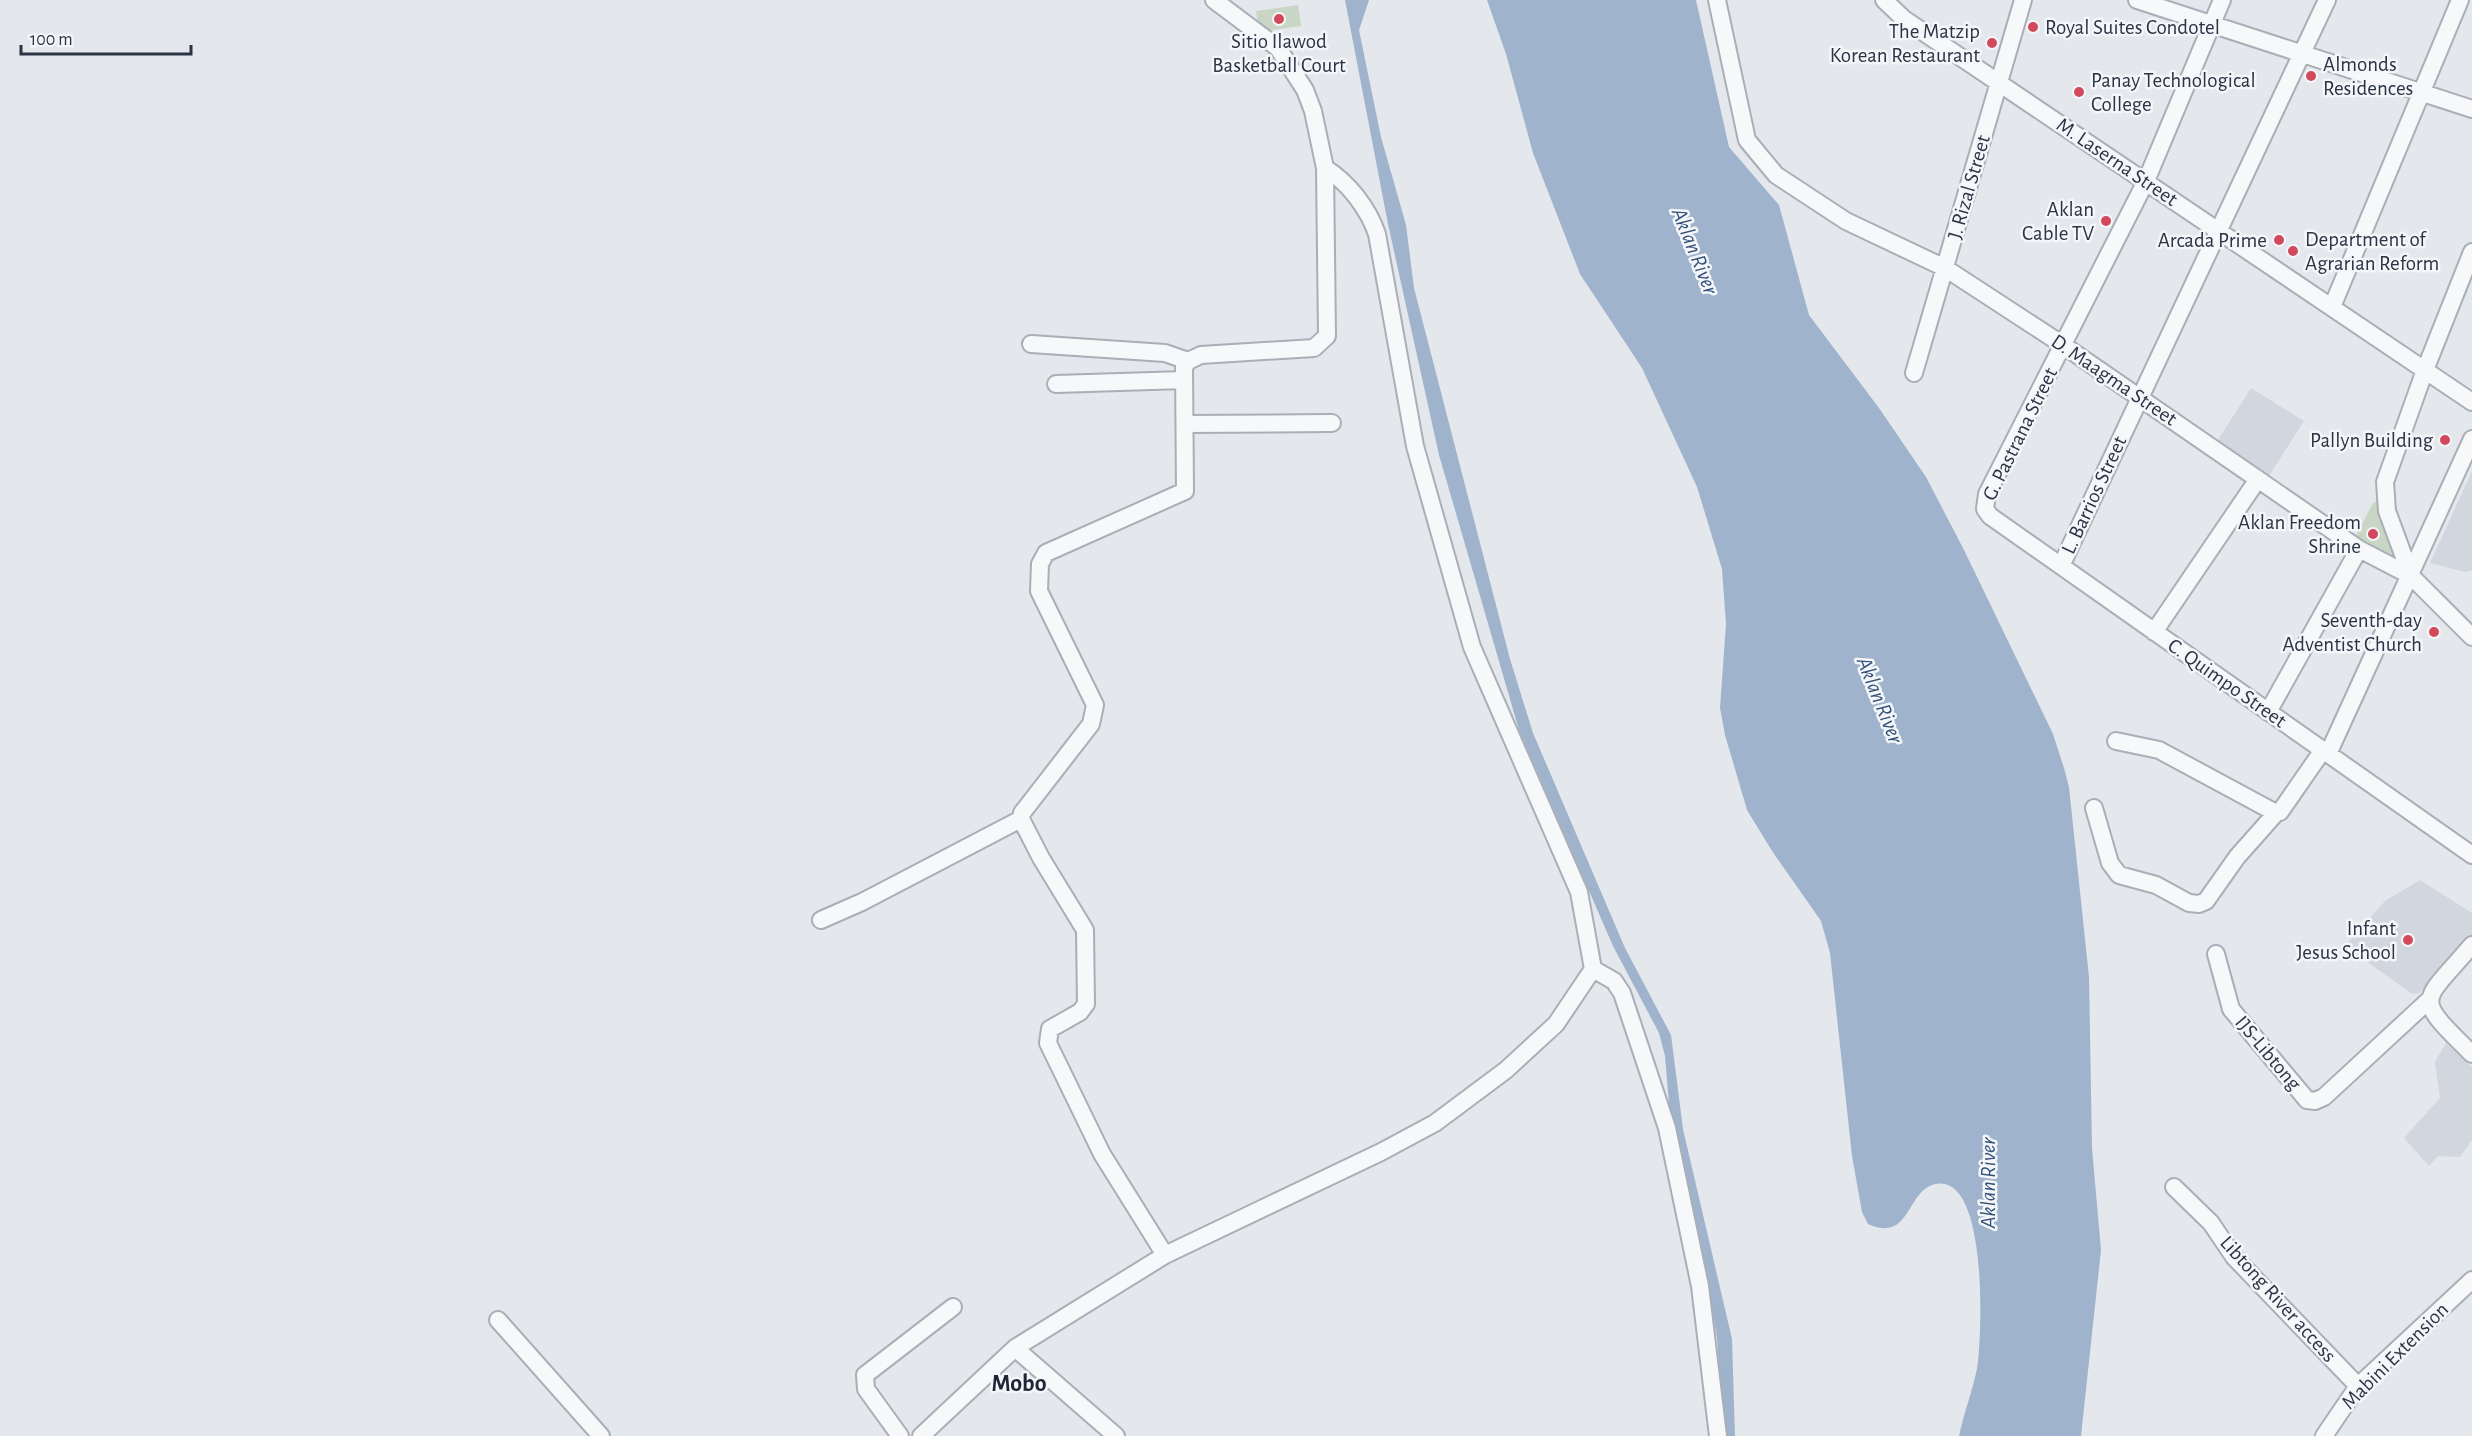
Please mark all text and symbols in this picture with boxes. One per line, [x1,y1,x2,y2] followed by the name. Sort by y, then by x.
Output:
[1272,12,1286,26] marker: Sitio Ilawod Basketball Court
[2045,17,2220,38] place label: Royal Suites Condotel
[21,18,190,56] scale bar
[2026,20,2040,34] marker: Royal Suites Condotel
[1830,21,1980,66] place label: The Matzip Korean Restaurant
[30,31,73,49] text: 100 m
[1212,31,1346,76] place label: Sitio Ilawod Basketball Court
[1985,36,1999,50] marker: The Matzip Korean Restaurant
[2323,54,2413,99] place label: Almonds Residences
[2304,69,2318,83] marker: Almonds Residences
[2091,70,2256,115] place label: Panay Technological College
[2072,85,2086,99] marker: Panay Technological College
[2053,114,2182,210] street label: M. Laserna Street
[1944,132,1994,241] street label: J. Rizal Street
[2022,199,2094,244] place label: Aklan Cable TV
[1667,204,1723,298] water label: Aklan River
[2099,214,2113,228] marker: Aklan Cable TV
[2305,229,2439,274] place label: Department of Agrarian Reform
[2158,230,2267,251] place label: Arcada Prime
[2272,233,2286,247] marker: Arcada Prime
[2286,244,2300,258] marker: Department of Agrarian Reform
[2047,330,2181,430] street label: D. Maagma Street
[1979,364,2061,504] street label: G. Pastrana Street
[2310,430,2434,451] place label: Pallyn Building
[2058,433,2131,557] street label: L. Barrios Street
[2438,433,2452,447] marker: Pallyn Building
[2238,512,2361,557] place label: Aklan Freedom Shrine
[2366,527,2380,541] marker: Aklan Freedom Shrine
[2282,610,2422,655] place label: Seventh-day Adventist Church
[2427,625,2441,639] marker: Seventh-day Adventist Church
[2164,635,2290,732] street label: C. Quimpo Street
[1852,653,1908,747] water label: Aklan River
[2296,918,2396,963] place label: Infant Jesus School
[2401,933,2415,947] marker: Infant Jesus School
[2231,1012,2305,1095] street label: IJS-Libtong
[1977,1137,1999,1230] water label: Aklan River
[2216,1232,2340,1366] street label: Libtong River access
[2338,1299,2452,1413] street label: Mabini Extension
[991,1372,1047,1396] district label: Mobo

